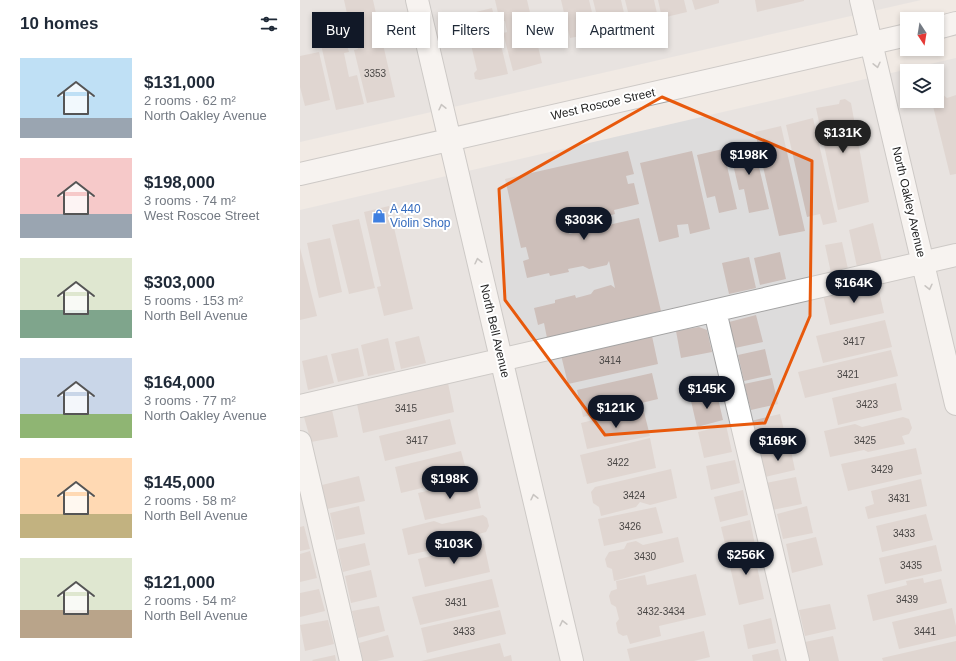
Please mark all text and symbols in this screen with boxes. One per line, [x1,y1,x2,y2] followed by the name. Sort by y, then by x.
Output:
[312,12,364,48] chip: Buy
[372,12,430,48] chip: Rent
[438,12,504,48] chip: Filters
[512,12,568,48] chip: New
[576,12,668,48] chip: Apartment
[900,12,944,56] north arrow
[900,12,944,108] map controls
[258,13,280,35] icon: filters
[20,14,98,33] text: 10 homes
[872,62,880,68] one-way arrow
[900,64,944,108] button: layers
[364,68,387,79] house number: 3353
[144,73,215,92] text: $131,000
[52,74,100,122] icon: home
[550,85,657,123] street label: West Roscoe Street
[144,93,236,108] text: 2 rooms · 62 m²
[438,104,447,111] one-way arrow
[144,108,267,123] text: North Oakley Avenue
[815,120,871,154] pin: $131K
[824,125,862,140] text: $131K
[721,142,777,176] pin: $198K
[889,145,929,259] street label: North Oakley Avenue
[730,147,768,162] text: $198K
[144,173,215,192] text: $198,000
[52,174,100,222] icon: home
[144,193,236,208] text: 3 rooms · 74 m²
[390,202,451,230] place label: A 440 Violin Shop
[556,207,612,241] pin: $303K
[144,208,259,223] text: West Roscoe Street
[371,208,387,224] shop icon: A 440 Violin Shop
[565,212,603,227] text: $303K
[475,258,483,264] one-way arrow
[826,270,882,304] pin: $164K
[144,273,215,292] text: $303,000
[52,274,100,322] icon: home
[835,275,873,290] text: $164K
[477,283,513,380] street label: North Bell Avenue
[924,284,932,290] one-way arrow
[144,293,243,308] text: 5 rooms · 153 m²
[144,308,248,323] text: North Bell Avenue
[843,336,866,347] house number: 3417
[599,355,622,366] house number: 3414
[837,369,860,380] house number: 3421
[144,373,215,392] text: $164,000
[52,374,100,422] icon: home
[679,376,735,410] pin: $145K
[688,381,726,396] text: $145K
[144,393,236,408] text: 3 rooms · 77 m²
[588,395,644,429] pin: $121K
[856,399,879,410] house number: 3423
[597,400,635,415] text: $121K
[395,403,418,414] house number: 3415
[144,408,267,423] text: North Oakley Avenue
[750,428,806,462] pin: $169K
[759,433,797,448] text: $169K
[406,435,429,446] house number: 3417
[854,435,877,446] house number: 3425
[607,457,630,468] house number: 3422
[871,464,894,475] house number: 3429
[422,466,478,500] pin: $198K
[431,471,469,486] text: $198K
[144,473,215,492] text: $145,000
[52,474,100,522] icon: home
[623,490,646,501] house number: 3424
[144,493,236,508] text: 2 rooms · 58 m²
[530,493,538,500] one-way arrow
[888,493,911,504] house number: 3431
[144,508,248,523] text: North Bell Avenue
[619,521,642,532] house number: 3426
[893,528,916,539] house number: 3433
[426,531,482,565] pin: $103K
[435,536,473,551] text: $103K
[718,542,774,576] pin: $256K
[727,547,765,562] text: $256K
[634,551,657,562] house number: 3430
[900,560,923,571] house number: 3435
[144,573,215,592] text: $121,000
[52,574,100,622] icon: home
[144,593,236,608] text: 2 rooms · 54 m²
[896,594,919,605] house number: 3439
[445,597,468,608] house number: 3431
[637,606,685,617] house number: 3432-3434
[144,608,248,623] text: North Bell Avenue
[560,620,568,626] one-way arrow
[453,626,476,637] house number: 3433
[914,626,937,637] house number: 3441

